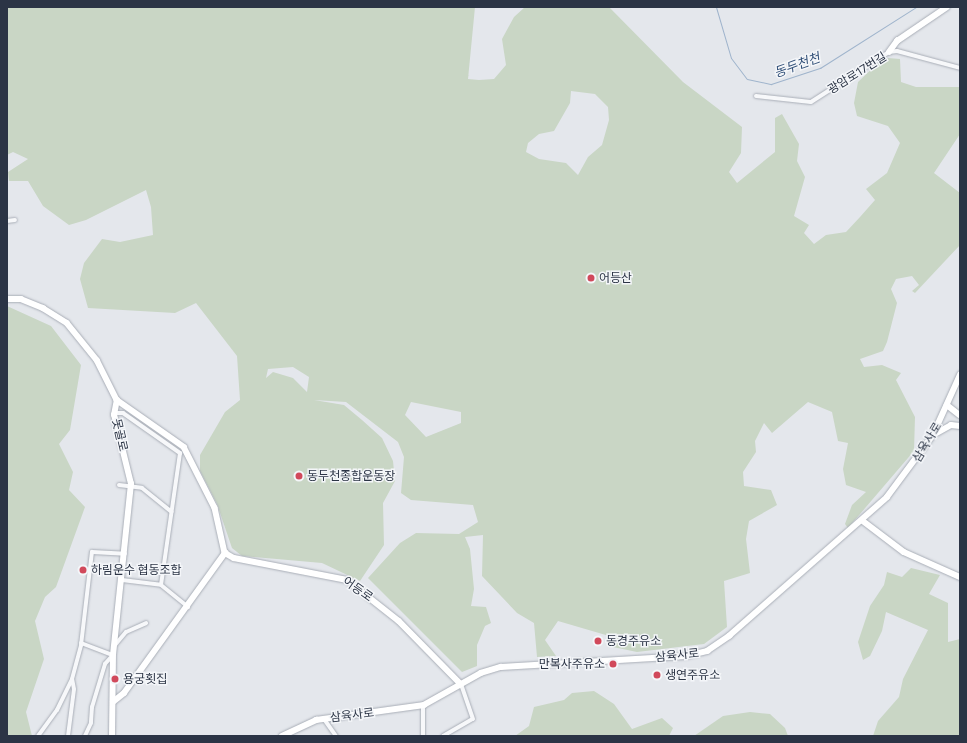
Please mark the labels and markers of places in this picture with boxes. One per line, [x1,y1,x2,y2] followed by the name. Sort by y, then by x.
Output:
[599,271,632,285] place label: 어등산
[586,273,596,283] marker: 어등산
[307,469,395,483] place label: 동두천종합운동장
[294,471,304,481] marker: 동두천종합운동장
[91,563,182,577] place label: 하림운수 협동조합
[78,565,88,575] marker: 하림운수 협동조합
[606,634,661,648] place label: 동경주유소
[593,636,603,646] marker: 동경주유소
[539,657,605,671] place label: 만복사주유소
[608,659,618,669] marker: 만복사주유소
[665,668,720,682] place label: 생연주유소
[652,670,662,680] marker: 생연주유소
[123,672,167,686] place label: 용궁횟집
[110,674,120,684] marker: 용궁횟집

